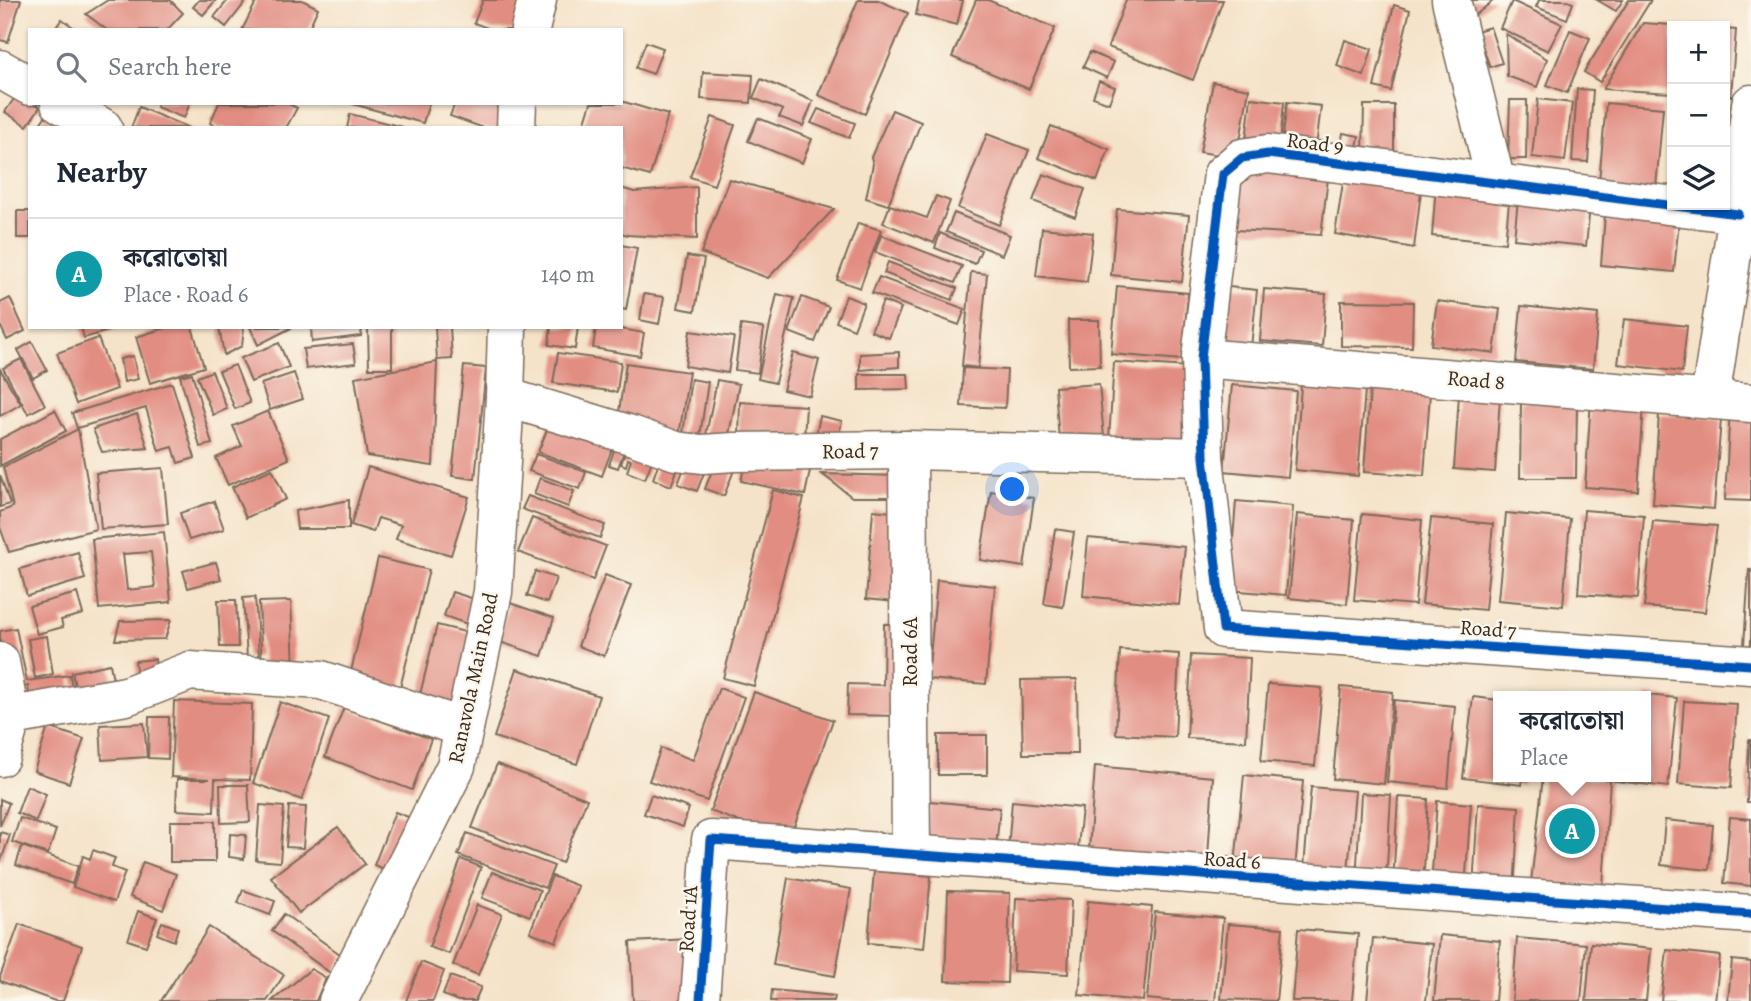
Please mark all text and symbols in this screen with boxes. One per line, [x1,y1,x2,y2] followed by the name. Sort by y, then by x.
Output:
[1667,21,1730,210] map controls
[1667,21,1730,84] button: +
[28,28,623,105] search box
[52,48,90,86] icon: search
[108,49,232,84] text: Search here
[1667,84,1730,147] button: −
[1285,126,1345,160] street label: Road 9
[1667,147,1730,210] button: layers
[56,152,147,192] text: Nearby
[123,240,228,275] text: করোতোয়া
[72,259,86,290] text: A
[541,259,595,290] text: 140 m
[123,279,248,310] text: Place · Road 6
[1446,364,1506,396] street label: Road 8
[821,437,879,465] street label: Road 7
[995,472,1029,506] your location
[441,589,505,766] street label: Ranavola Main Road
[1459,613,1517,645] street label: Road 7
[896,616,924,687] street label: Road 6A
[1493,691,1651,782] popup
[1520,703,1624,738] text: করোতোয়া
[1520,742,1568,773] text: Place
[1549,805,1595,857] pin: A
[1202,844,1262,876] street label: Road 6
[672,884,704,954] street label: Road 1A

